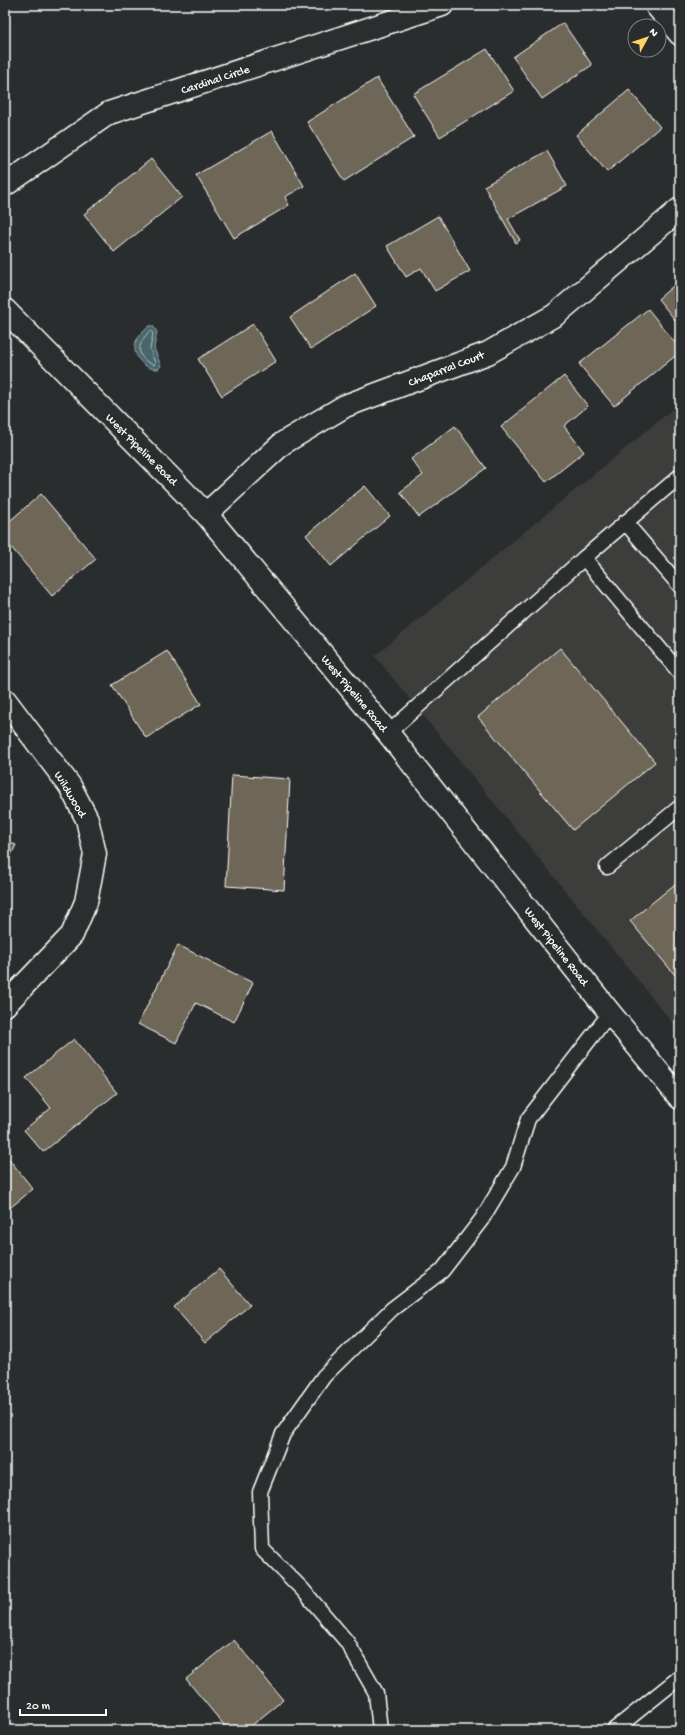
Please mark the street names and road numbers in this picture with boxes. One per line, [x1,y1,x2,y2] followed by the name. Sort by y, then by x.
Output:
[180,63,252,99] street label: Cardinal Circle
[407,349,488,391] street label: Chaparral Court
[102,411,180,490] street label: West Pipeline Road
[317,653,390,736] street label: West Pipeline Road
[50,769,89,821] street label: Wildwood
[520,905,591,990] street label: West Pipeline Road

